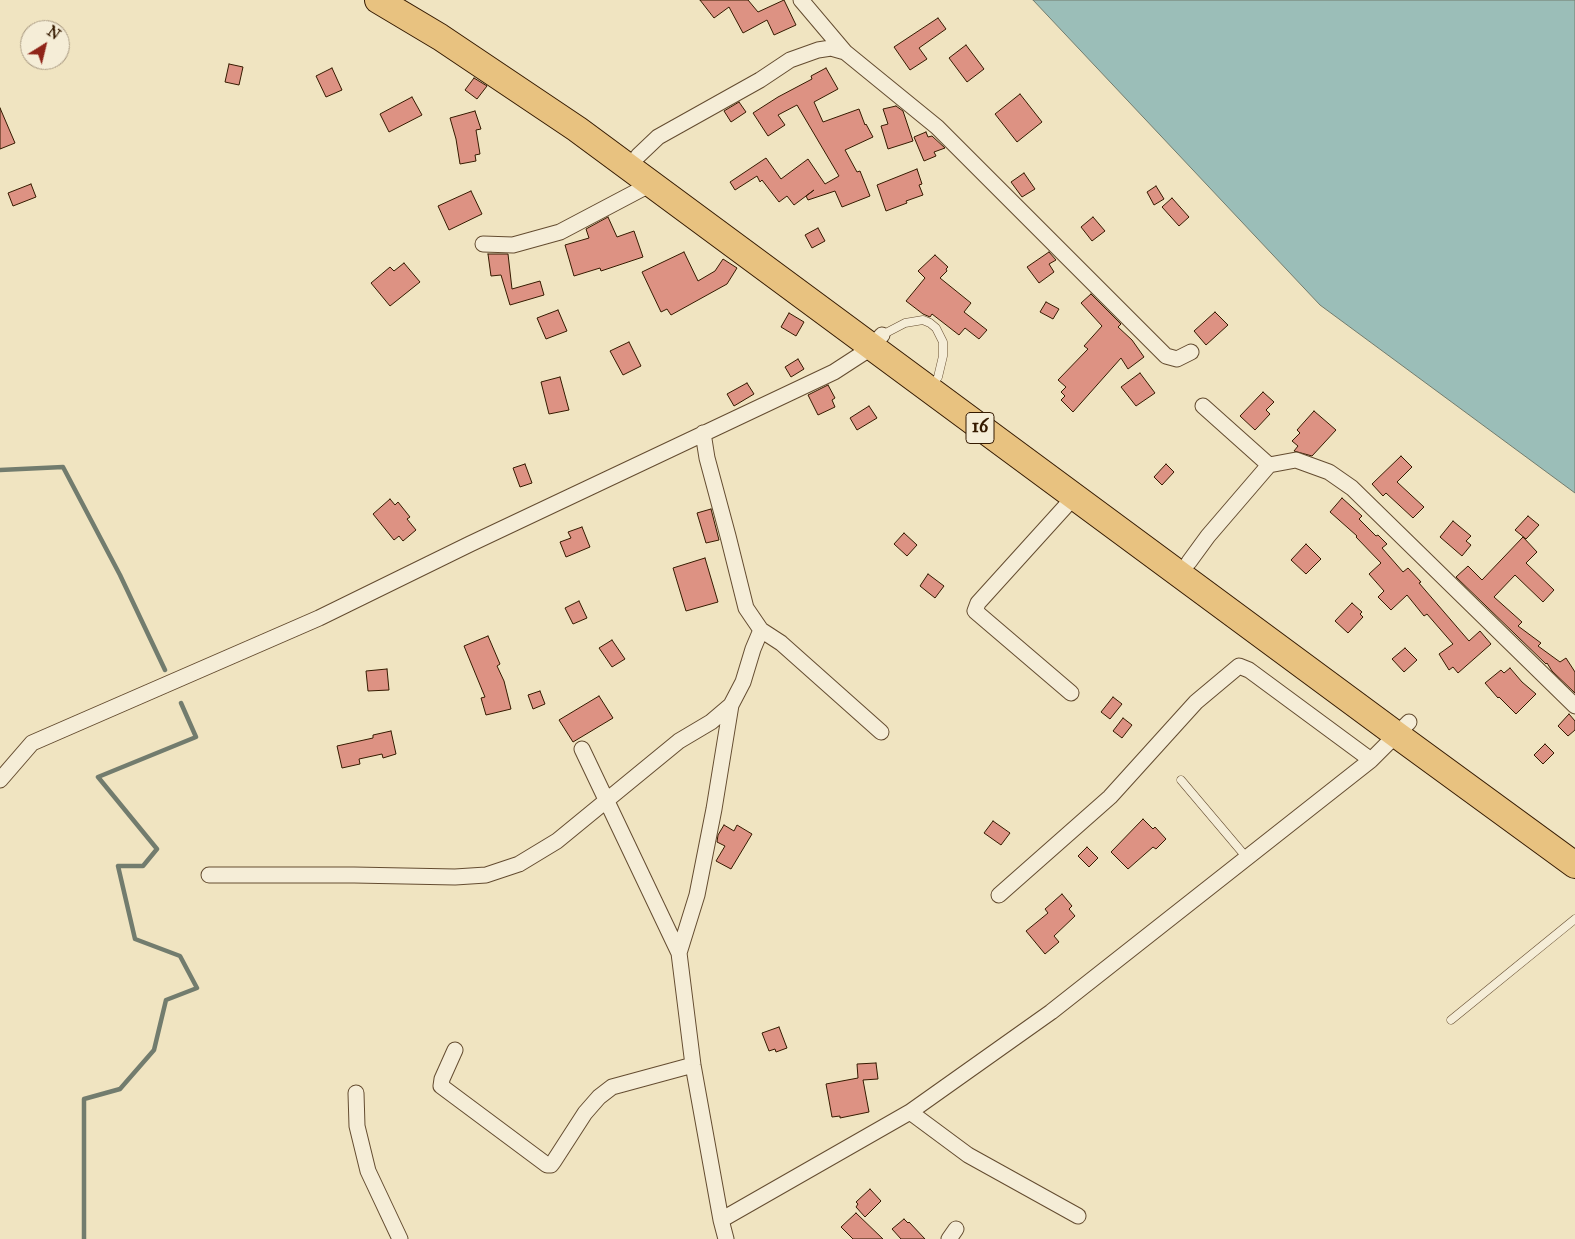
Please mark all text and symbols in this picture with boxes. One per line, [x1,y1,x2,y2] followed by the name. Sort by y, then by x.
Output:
[20,20,70,70] north arrow
[44,23,63,44] text: N
[966,412,994,443] road number: 16

